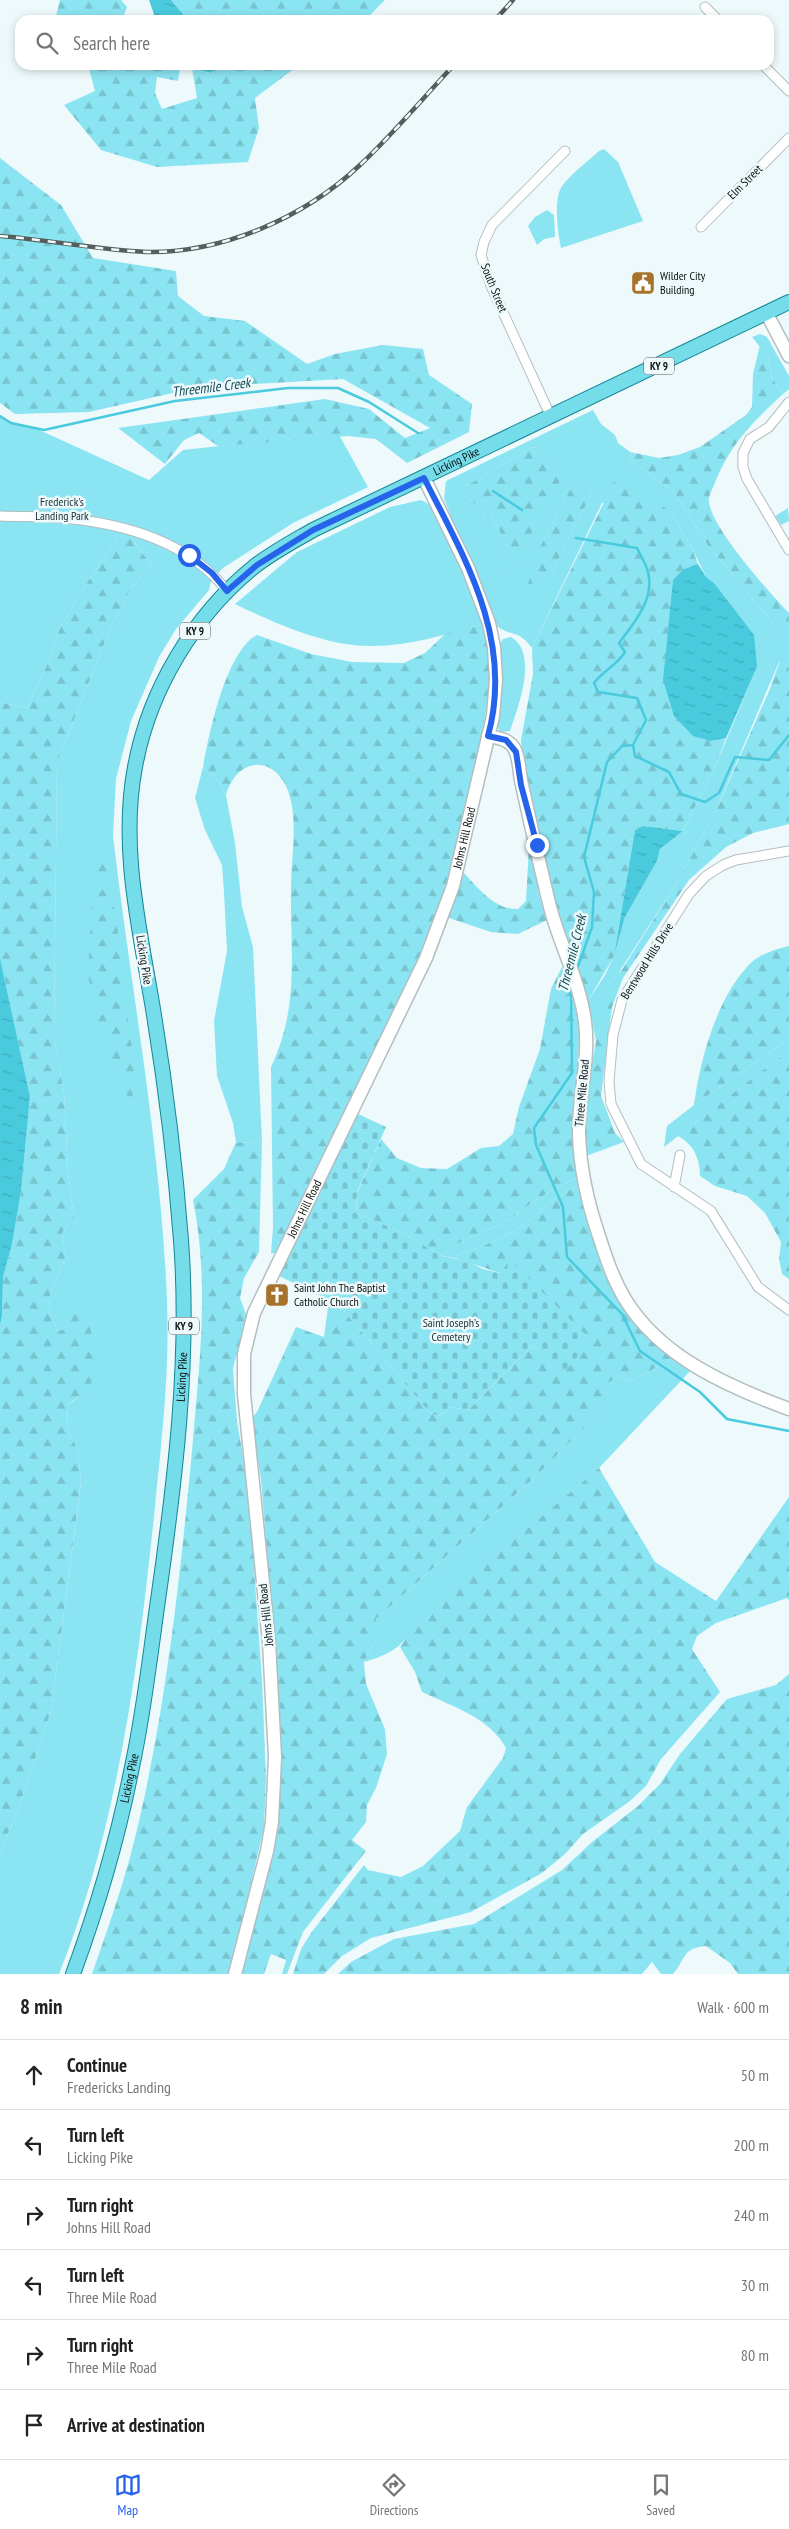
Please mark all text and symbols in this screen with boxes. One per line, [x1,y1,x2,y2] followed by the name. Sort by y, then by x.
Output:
[15,15,774,70] search box
[33,29,61,57] icon: search
[73,31,150,55] text: Search here
[724,161,766,202] street label: Elm Street
[478,261,511,315] street label: South Street
[660,268,706,297] place label: Wilder City Building
[630,270,656,296] public building icon: Wilder City Building
[644,358,674,374] road number: KY 9
[171,373,253,401] water label: Threemile Creek
[431,443,482,478] street label: Licking Pike
[35,494,89,523] park label: Frederick's Landing Park
[178,544,201,567] route start
[180,622,210,640] road number: KY 9
[449,805,478,871] street label: Johns Hill Road
[526,834,549,857] route end
[554,911,591,993] water label: Threemile Creek
[617,920,676,1002] street label: Bentwood Hills Drive
[133,934,156,986] street label: Licking Pike
[571,1059,592,1127] street label: Three Mile Road
[283,1177,325,1241] street label: Johns Hill Road
[294,1280,386,1309] place label: Saint John The Baptist Catholic Church
[264,1282,290,1308] church icon: Saint John The Baptist Catholic Church
[423,1315,479,1344] park label: Saint Joseph’s Cemetery
[169,1318,199,1334] road number: KY 9
[173,1352,190,1402] street label: Licking Pike
[255,1583,276,1648] street label: Johns Hill Road
[117,1752,142,1804] street label: Licking Pike
[20,1993,62,2020] text: 8 min
[697,1997,769,2017] text: Walk · 600 m
[67,2053,127,2077] text: Continue
[20,2061,48,2089] icon: ahead
[741,2065,769,2085] text: 50 m
[67,2077,171,2097] text: Fredericks Landing
[67,2123,124,2147] text: Turn left
[20,2131,48,2159] icon: left
[734,2135,769,2155] text: 200 m
[67,2147,133,2167] text: Licking Pike
[67,2193,133,2217] text: Turn right
[20,2201,48,2229] icon: right
[734,2205,769,2225] text: 240 m
[67,2217,151,2237] text: Johns Hill Road
[67,2263,124,2287] text: Turn left
[20,2271,48,2299] icon: left
[741,2275,769,2295] text: 30 m
[67,2287,157,2307] text: Three Mile Road
[67,2333,133,2357] text: Turn right
[20,2341,48,2369] icon: right
[741,2345,769,2365] text: 80 m
[67,2357,157,2377] text: Three Mile Road
[20,2411,48,2439] icon: arrive
[67,2413,205,2437] text: Arrive at destination
[114,2471,142,2519] tab: Map
[370,2471,418,2519] tab: Directions
[646,2471,675,2519] tab: Saved

